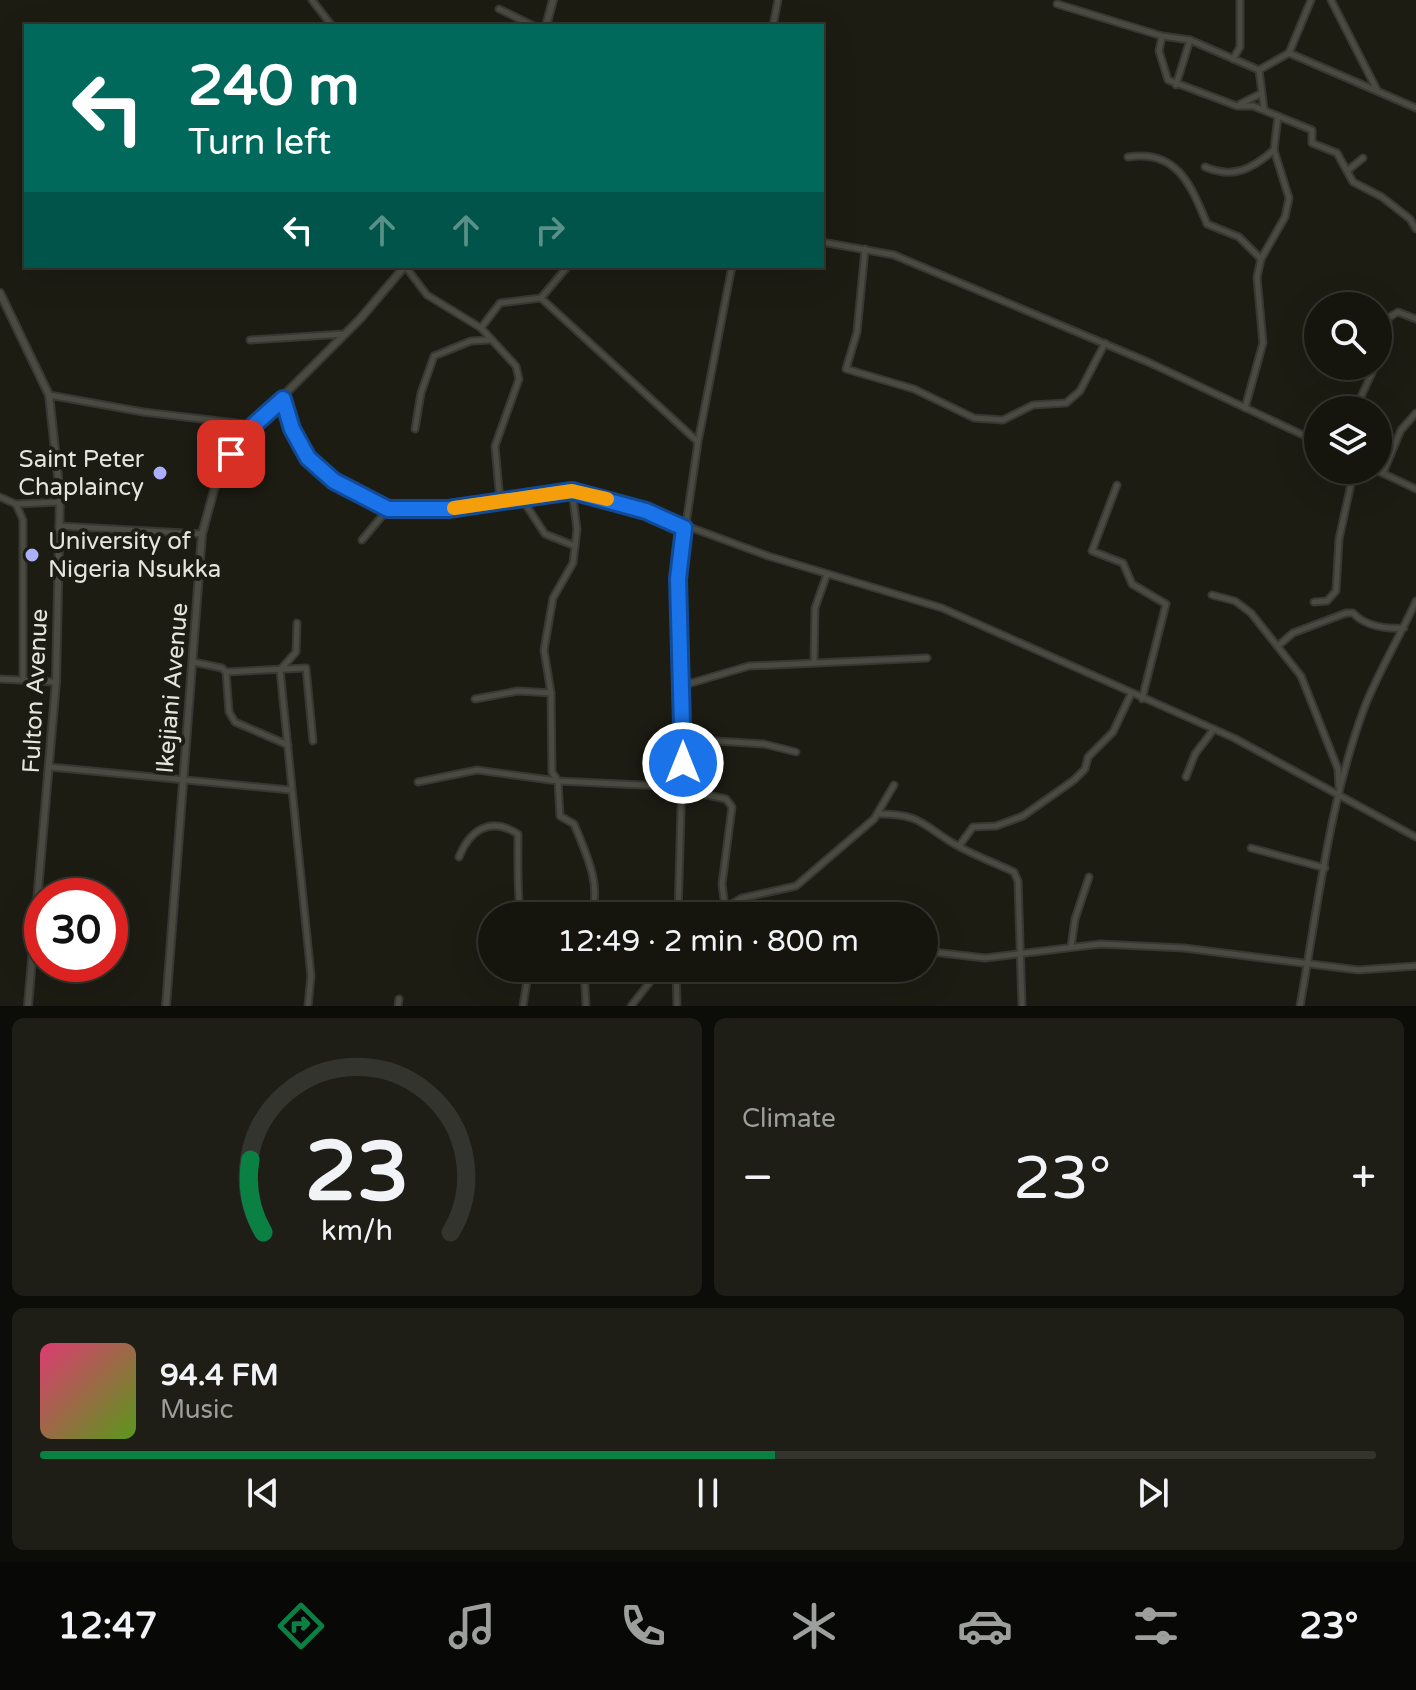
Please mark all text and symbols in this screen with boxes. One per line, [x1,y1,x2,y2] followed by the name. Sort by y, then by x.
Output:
[188,53,359,120] text: 240 m
[56,56,160,160] icon: left
[188,121,331,164] text: Turn left
[276,208,320,252] icon: left
[360,208,404,252] icon: ahead
[444,208,488,252] icon: ahead
[528,208,572,252] icon: right
[1304,292,1392,484] map controls
[1304,292,1392,380] button: search
[1304,396,1392,484] button: layers
[197,420,265,488] pin
[209,432,253,476] icon: arrive
[18,445,145,502] place label: Saint Peter Chaplaincy
[151,464,169,482] marker: Saint Peter Chaplaincy
[48,527,221,584] place label: University of Nigeria Nsukka
[23,546,41,564] marker: University of Nigeria Nsukka
[151,601,194,775] street label: Ikejiani Avenue
[17,608,54,774] street label: Fulton Avenue
[641,721,725,805] position arrow
[24,878,128,982] speed limit sign: 30
[557,923,859,960] text: 12:49 · 2 min · 800 m
[742,1103,836,1134] text: Climate
[305,1123,409,1223] text: 23
[1013,1143,1111,1215] text: 23°
[742,1152,773,1205] text: −
[1351,1152,1376,1205] text: +
[321,1214,393,1248] text: km/h
[160,1357,279,1394] text: 94.4 FM
[160,1394,233,1425] text: Music
[241,1471,285,1515] icon: previous
[686,1471,730,1515] icon: pause
[1131,1471,1175,1515] icon: next
[273,1598,329,1654] icon: directions
[444,1598,500,1654] icon: music
[615,1598,671,1654] icon: phone
[786,1598,842,1654] icon: climate
[957,1598,1013,1654] icon: car
[1128,1598,1184,1654] icon: filters
[58,1605,157,1648] text: 12:47
[1300,1605,1358,1648] text: 23°

